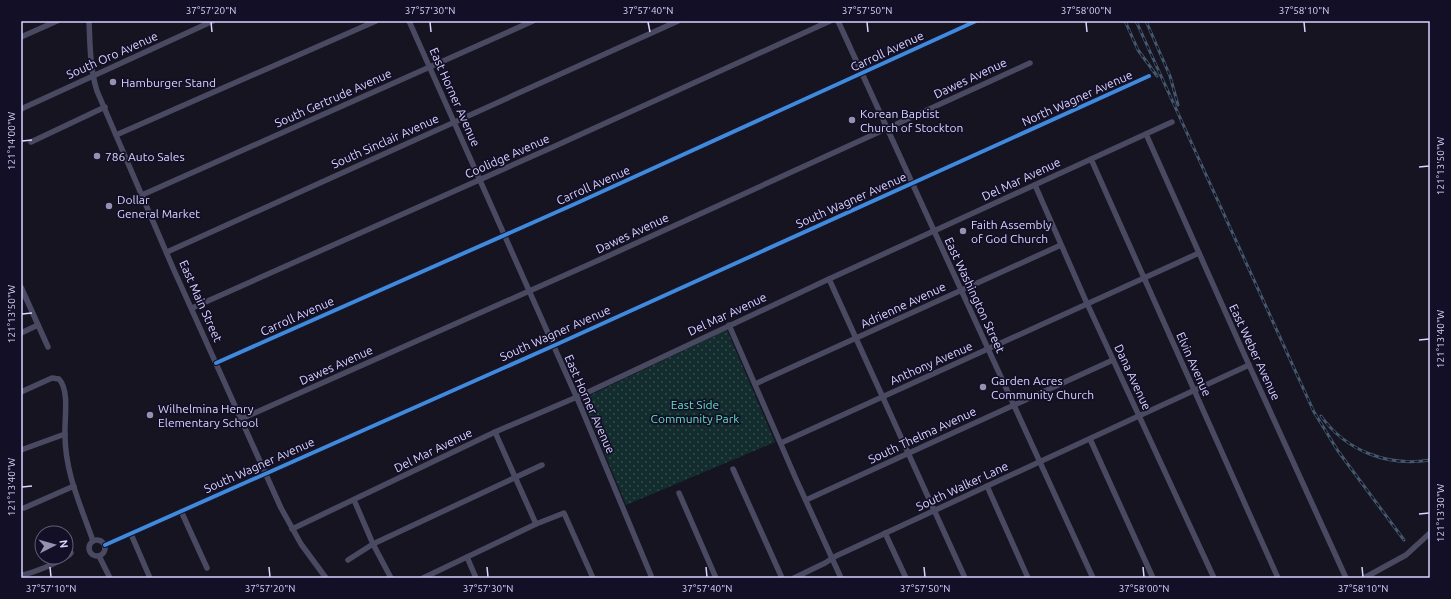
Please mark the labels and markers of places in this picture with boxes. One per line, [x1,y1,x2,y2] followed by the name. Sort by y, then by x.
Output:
[121,76,216,89] place label: Hamburger Stand
[108,77,118,87] marker: Hamburger Stand
[860,107,963,134] place label: Korean Baptist Church of Stockton
[847,115,857,125] marker: Korean Baptist Church of Stockton
[105,150,185,163] place label: 786 Auto Sales
[92,151,102,161] marker: 786 Auto Sales
[117,193,200,220] place label: Dollar General Market
[104,201,114,211] marker: Dollar General Market
[971,218,1052,245] place label: Faith Assembly of God Church
[958,226,968,236] marker: Faith Assembly of God Church
[991,374,1094,401] place label: Garden Acres Community Church
[978,382,988,392] marker: Garden Acres Community Church
[158,402,258,429] place label: Wilhelmina Henry Elementary School
[145,410,155,420] marker: Wilhelmina Henry Elementary School

